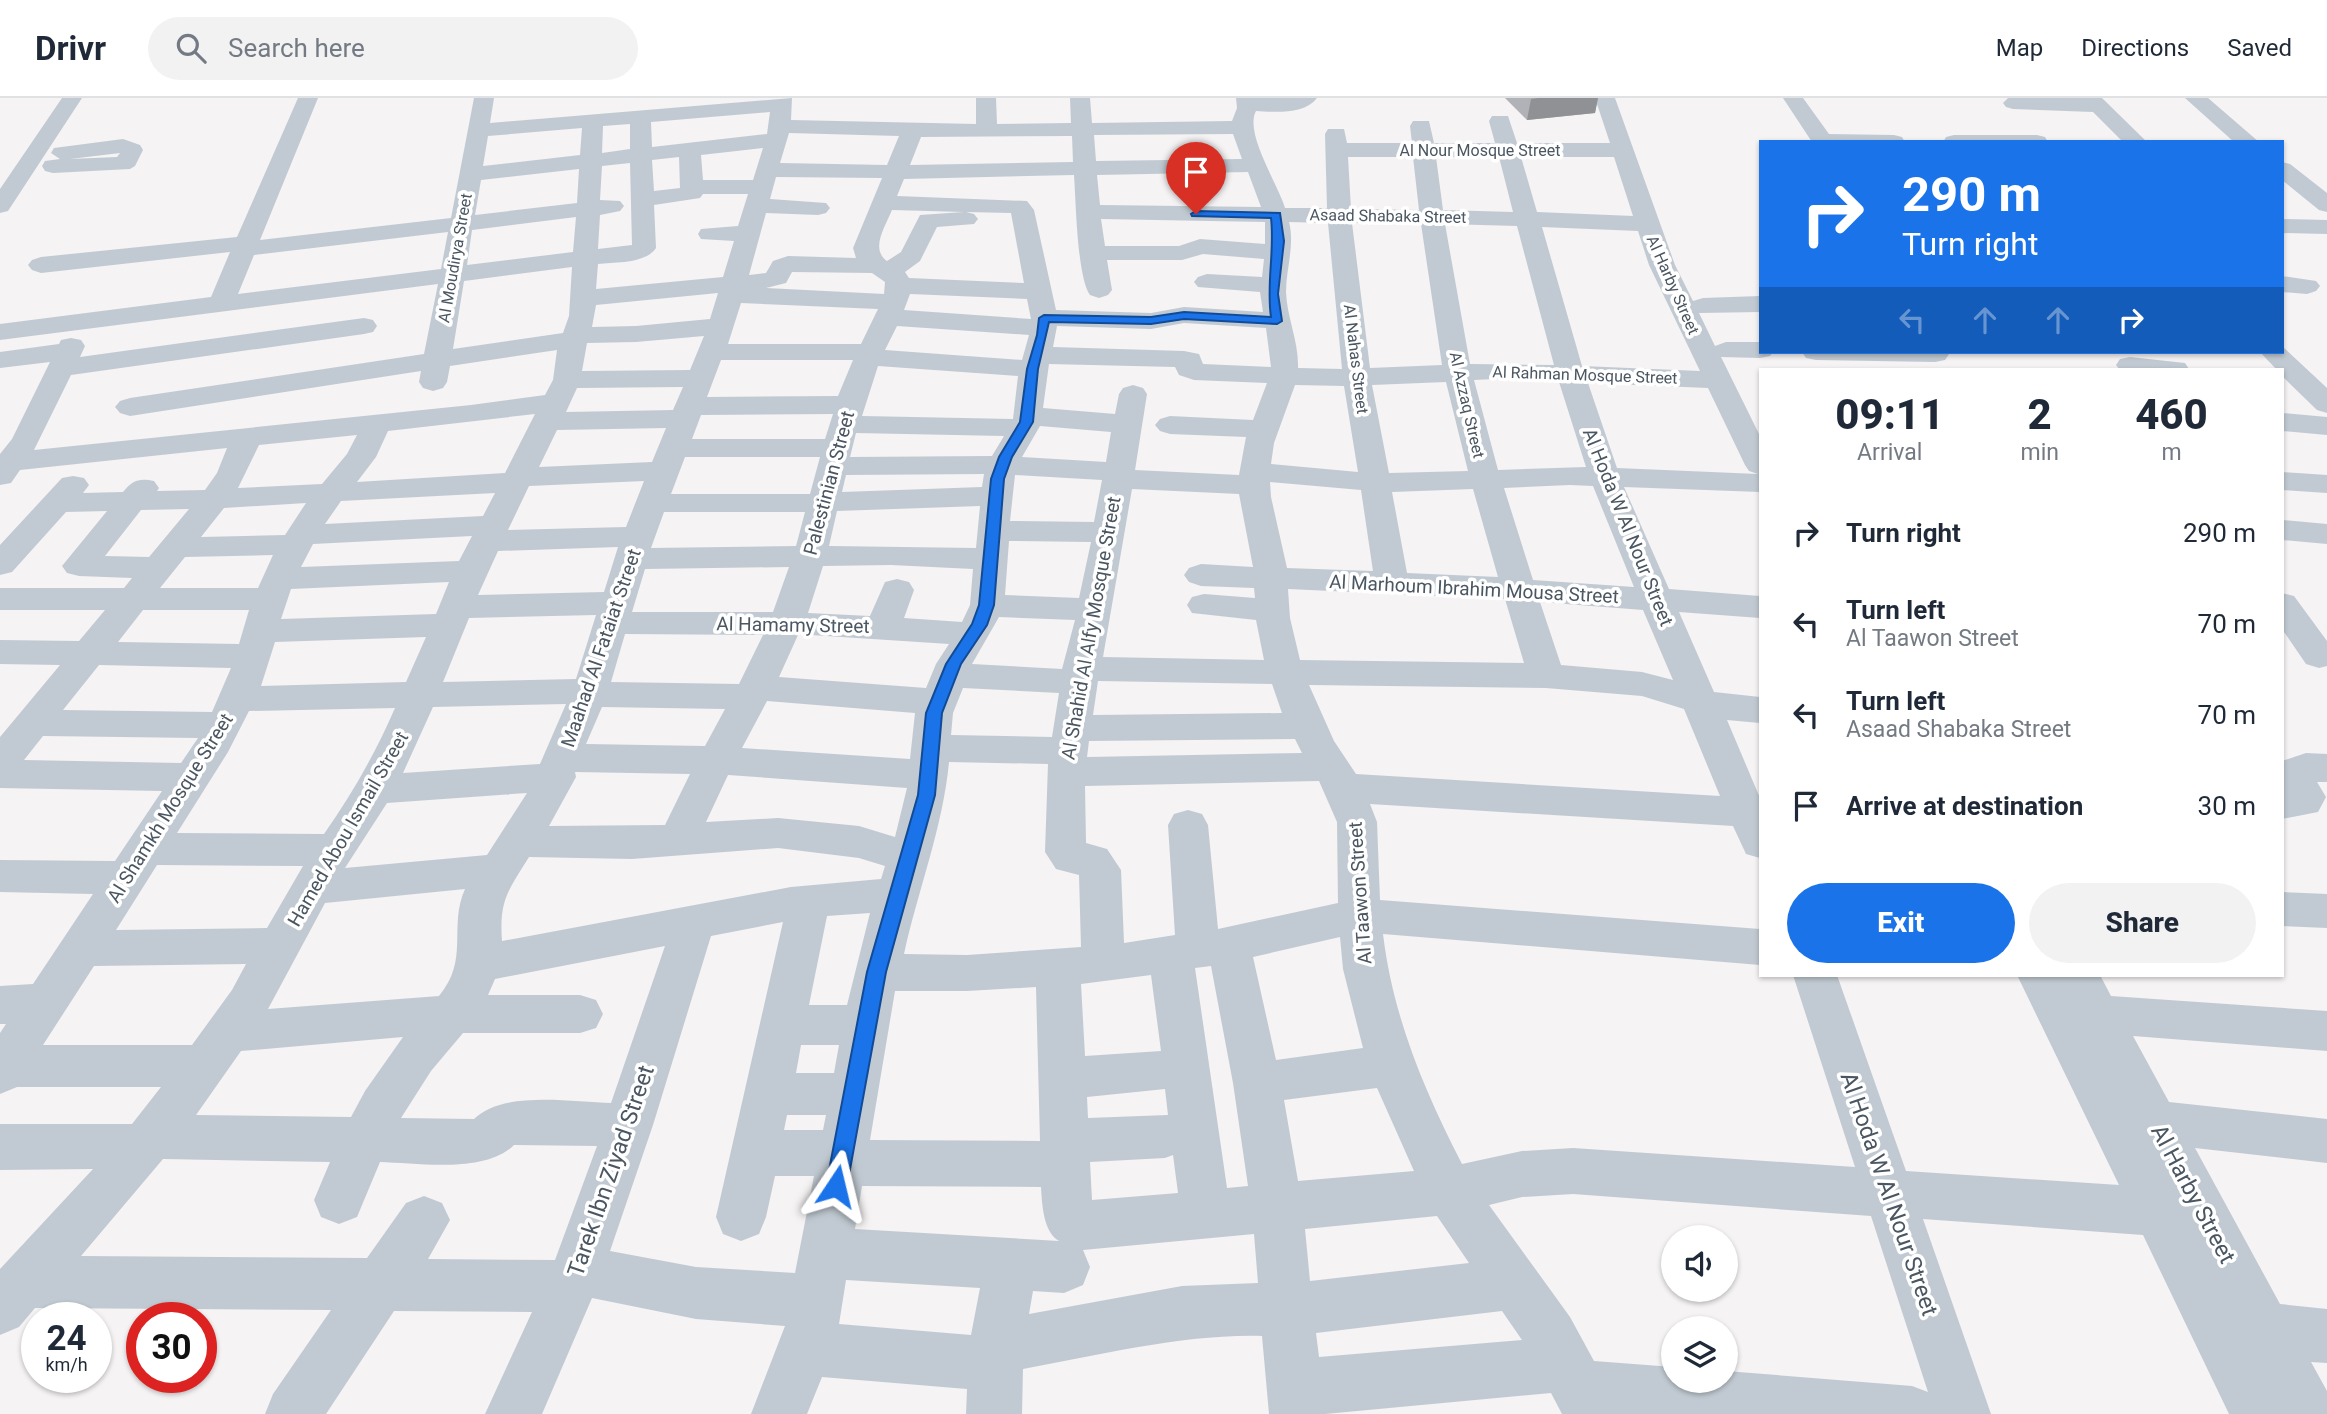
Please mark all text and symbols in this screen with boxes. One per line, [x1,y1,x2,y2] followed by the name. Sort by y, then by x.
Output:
[148,17,638,80] search box
[35,29,106,68] text: Drivr
[172,29,210,67] icon: search
[228,33,365,63] text: Search here
[1996,34,2043,62] text: Map
[2081,34,2189,62] text: Directions
[2227,34,2292,62] text: Saved
[1400,141,1560,160] street label: Al Nour Mosque Street
[1166,142,1226,214] pin
[1177,153,1215,191] icon: arrive
[1902,166,2041,223] text: 290 m
[1787,168,1878,259] icon: right
[434,192,476,324] street label: Al Moudirya Street
[1309,205,1467,227] street label: Asaad Shabaka Street
[1902,225,2038,263] text: Turn right
[1643,232,1703,338] street label: Al Harby Street
[1893,301,1931,339] icon: left
[1966,301,2004,339] icon: ahead
[2039,301,2077,339] icon: ahead
[2112,301,2150,339] icon: right
[1340,303,1372,415] street label: Al Nahas Street
[1446,350,1488,460] street label: Al Azzaq Street
[1492,362,1678,388] street label: Al Rahman Mosque Street
[1835,390,1944,439] text: 09:11
[2028,390,2052,439] text: 2
[2135,390,2208,439] text: 460
[799,408,859,558] street label: Palestinian Street
[1578,425,1678,629] street label: Al Hoda W Al Nour Street
[1857,439,1922,466] text: Arrival
[2020,439,2059,466] text: min
[2161,439,2182,466] text: m
[1057,495,1125,761] street label: Al Shahid Al Alfy Mosque Street
[1787,514,1825,552] icon: right
[1846,518,1961,548] text: Turn right
[2183,518,2256,548] text: 290 m
[556,546,646,750] street label: Maahad Al Fataiat Street
[1329,570,1619,608] street label: Al Marhoum Ibrahim Mousa Street
[1846,595,1945,625] text: Turn left
[1787,605,1825,643] icon: left
[2198,609,2256,639] text: 70 m
[716,612,870,638] street label: Al Hamamy Street
[1846,625,2019,652] text: Al Taawon Street
[1846,686,1945,716] text: Turn left
[1787,696,1825,734] icon: left
[2198,700,2256,730] text: 70 m
[102,709,238,907] street label: Al Shamkh Mosque Street
[1846,716,2071,743] text: Asaad Shabaka Street
[283,727,413,931] street label: Hamed Abou Ismail Street
[1787,787,1825,825] icon: arrive
[1846,791,2083,821] text: Arrive at destination
[2198,791,2256,821] text: 30 m
[1344,821,1376,965] street label: Al Taawon Street
[1787,883,2015,963] button: Exit
[2029,883,2256,963] button: Share
[562,1062,660,1280] street label: Tarek Ibn Ziyad Street
[1835,1069,1943,1319] street label: Al Hoda W Al Nour Street
[2145,1120,2241,1268] street label: Al Harby Street
[799,1149,873,1223] position arrow
[1661,1225,1738,1393] map controls
[1661,1225,1738,1302] button: sound
[126,1302,217,1393] speed limit sign: 30
[1661,1316,1738,1393] button: layers
[46,1318,87,1359] text: 24
[45,1354,88,1375] text: km/h

